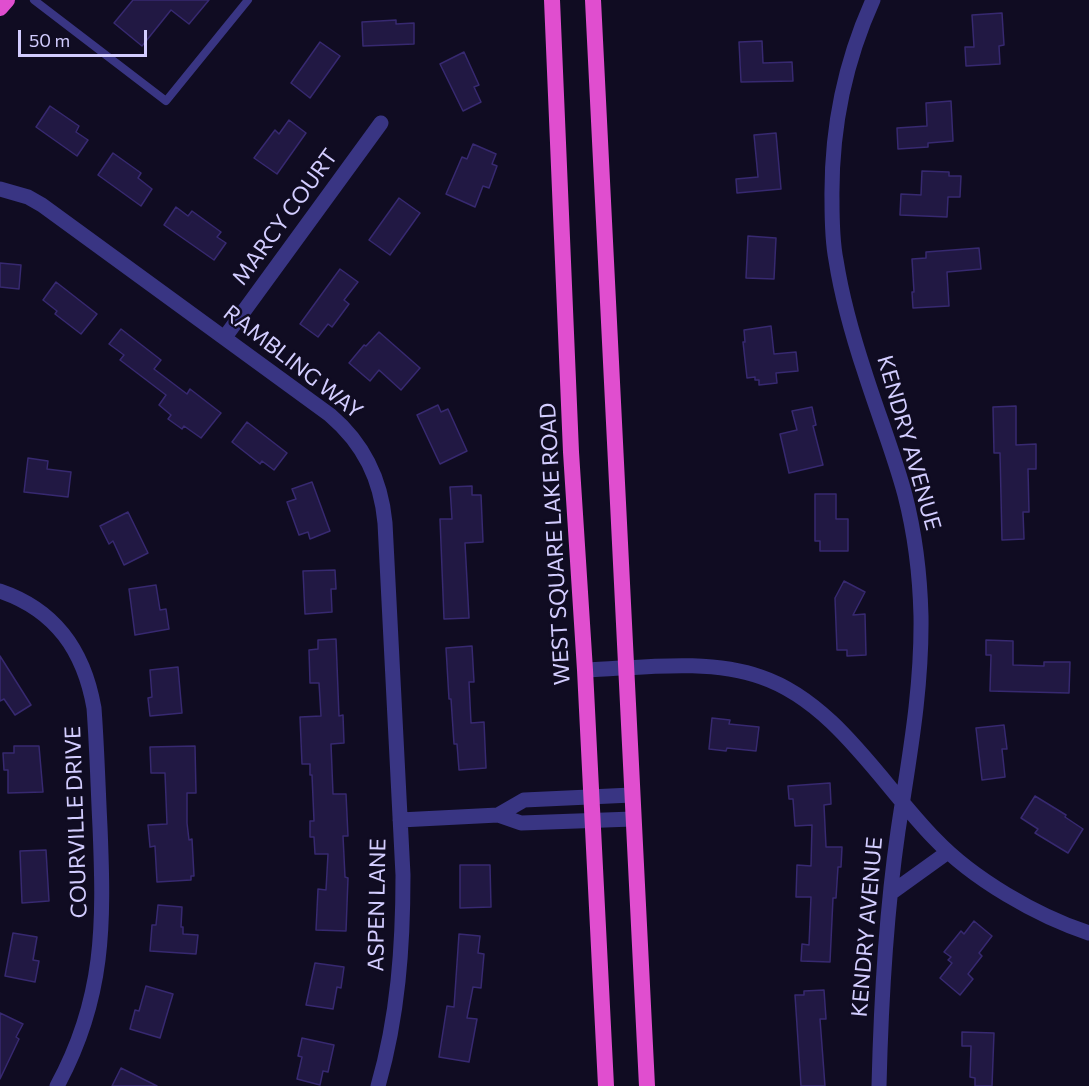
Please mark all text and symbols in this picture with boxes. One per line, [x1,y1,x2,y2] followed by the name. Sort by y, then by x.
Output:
[21,18,150,56] scale bar
[29,29,70,51] text: 50 m
[227,144,343,290] street label: MARCY COURT
[218,299,368,425] street label: RAMBLING WAY
[871,352,947,534] street label: KENDRY AVENUE
[534,402,576,686] street label: WEST SQUARE LAKE ROAD
[59,725,93,919] street label: COURVILLE DRIVE
[846,836,888,1018] street label: KENDRY AVENUE
[363,838,391,972] street label: ASPEN LANE

